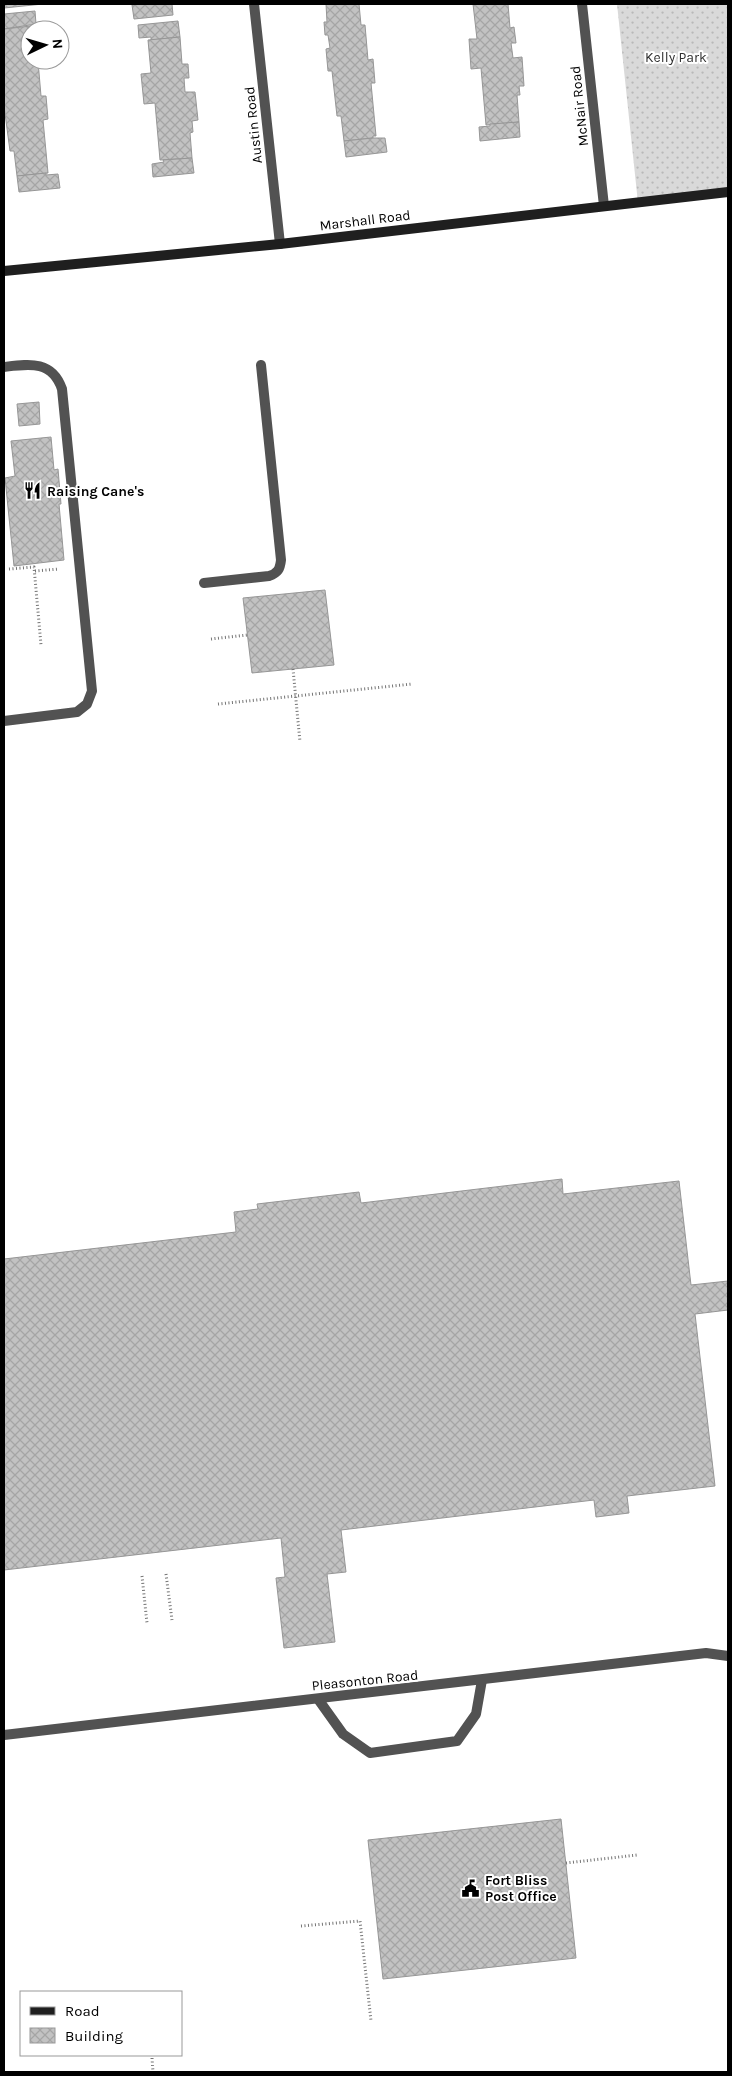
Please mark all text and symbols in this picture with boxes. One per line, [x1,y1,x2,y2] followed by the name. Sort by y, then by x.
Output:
[20,20,70,70] north arrow
[49,38,66,50] text: N
[645,49,707,66] park label: Kelly Park
[567,65,592,147] street label: McNair Road
[241,86,266,164] street label: Austin Road
[319,206,412,235] street label: Marshall Road
[23,481,43,501] restaurant icon: Raising Cane's
[47,483,144,500] place label: Raising Cane's
[311,1666,419,1695] street label: Pleasonton Road
[485,1872,557,1905] place label: Fort Bliss Post Office
[461,1878,481,1898] public building icon: Fort Bliss Post Office
[20,1991,182,2056] legend
[65,2002,100,2020] text: Road
[65,2027,123,2045] text: Building

